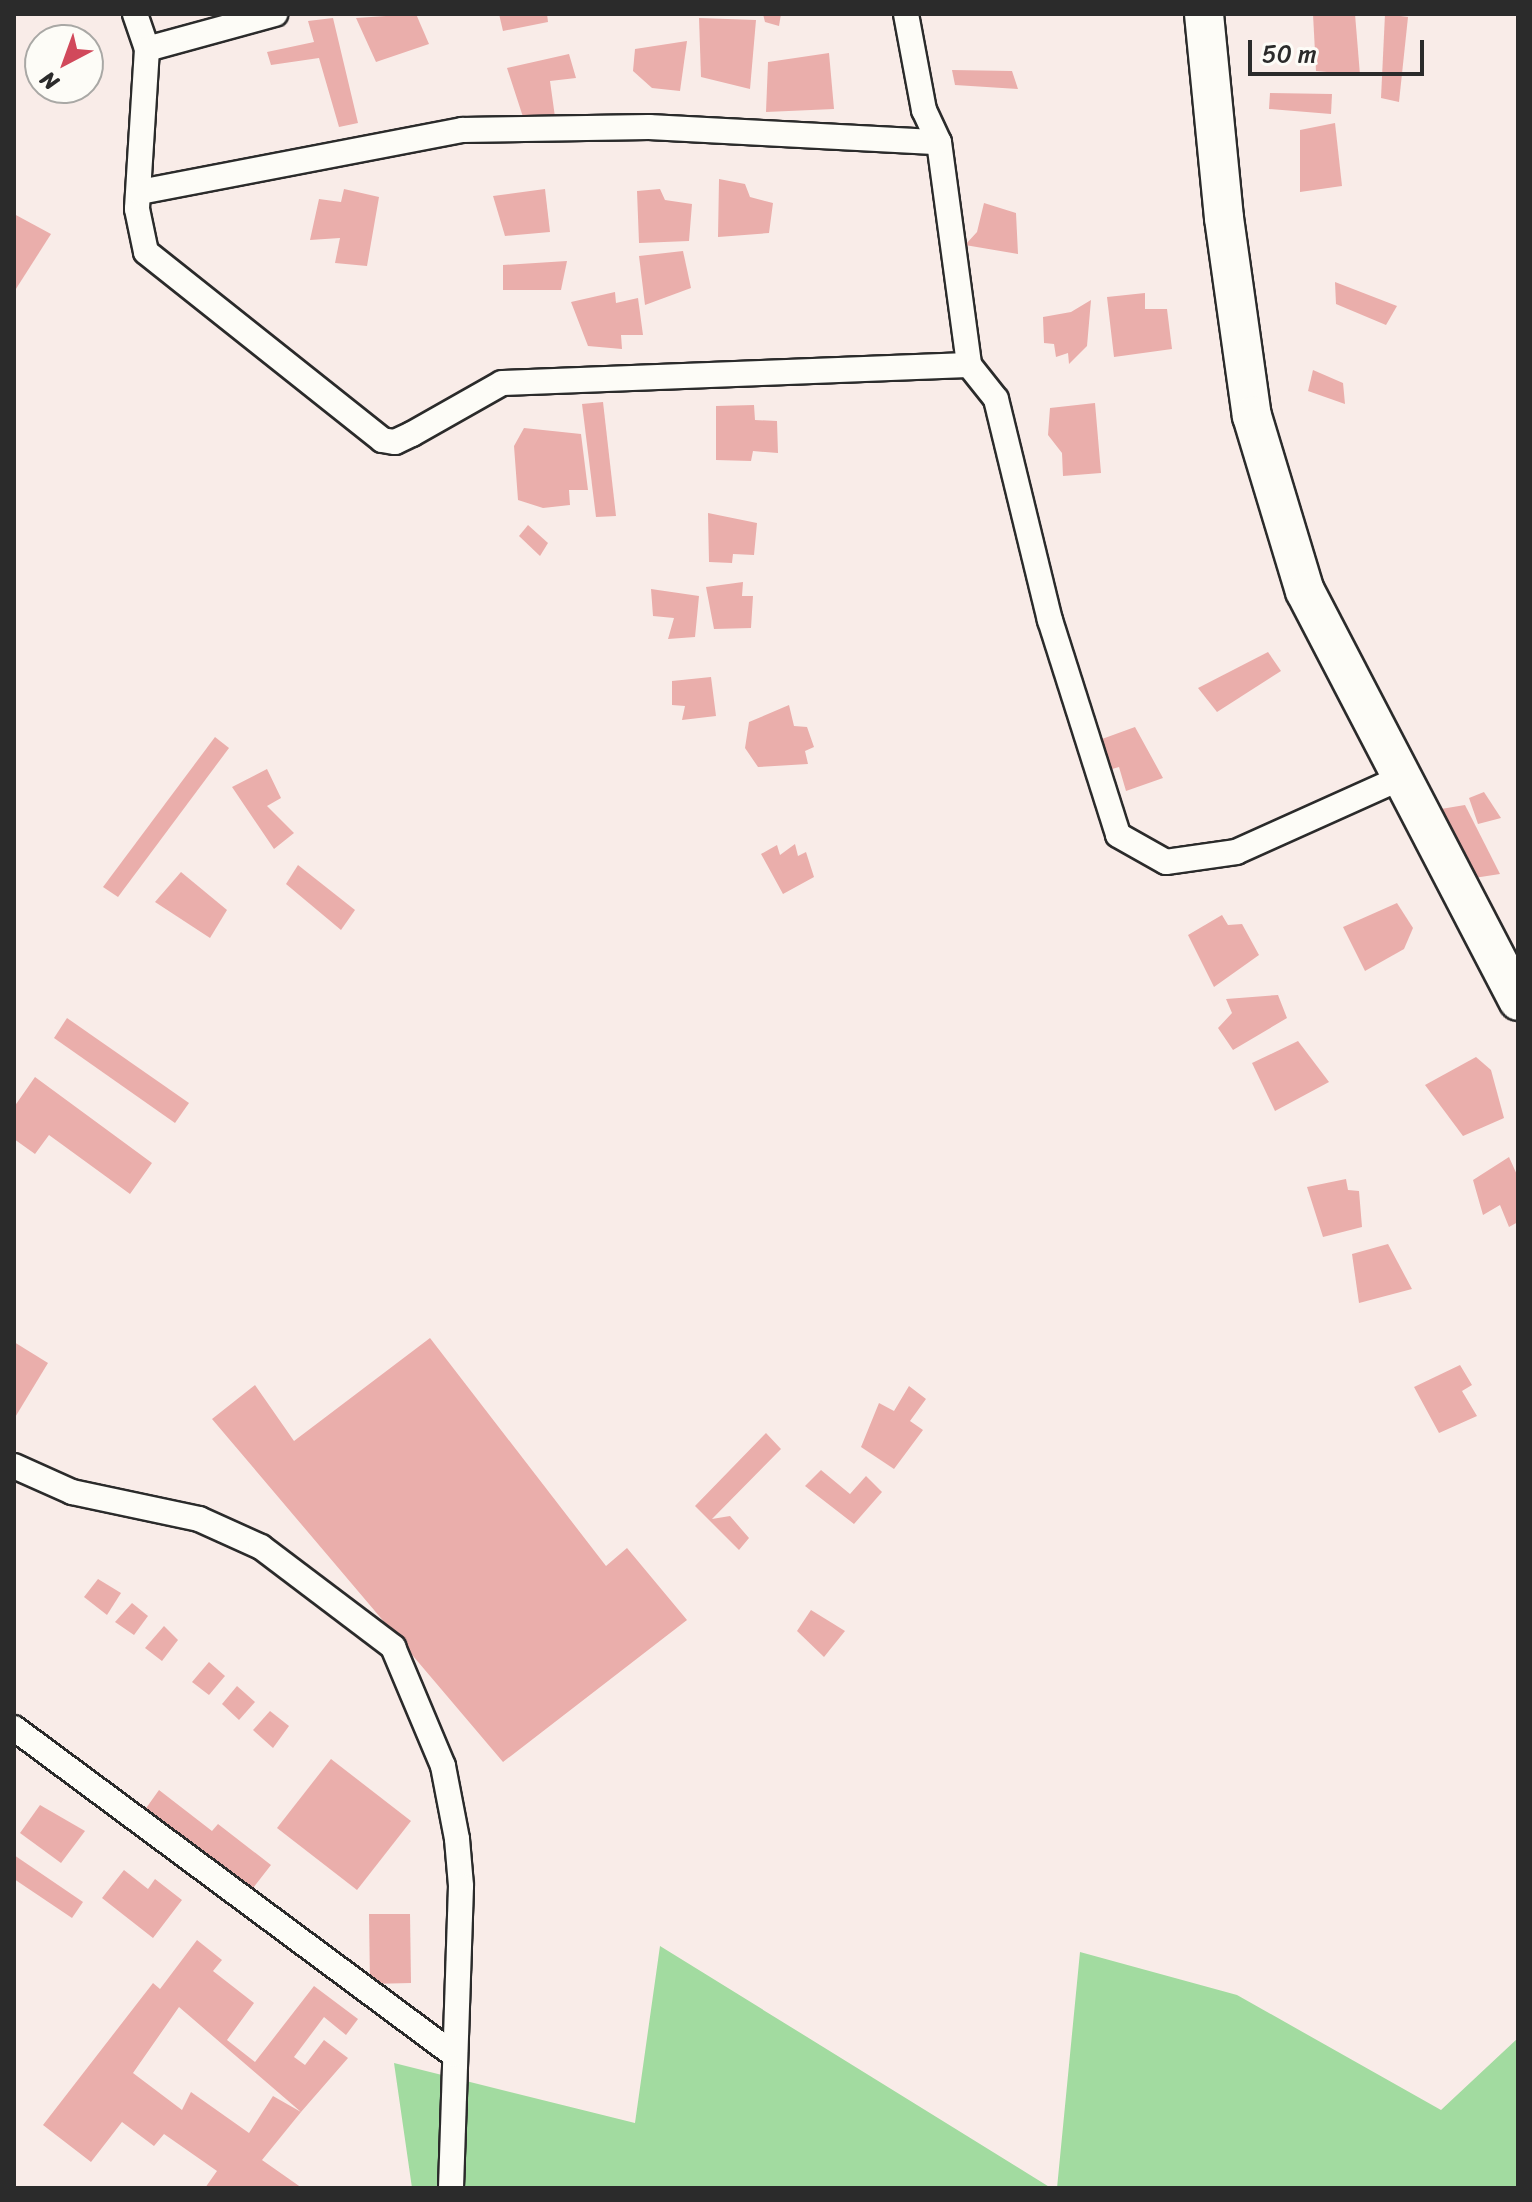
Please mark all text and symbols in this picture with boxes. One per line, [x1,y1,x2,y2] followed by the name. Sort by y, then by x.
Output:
[24,24,104,104] north arrow
[1252,24,1428,74] scale bar
[1262,33,1317,75] text: 50 m
[31,61,68,101] text: N

